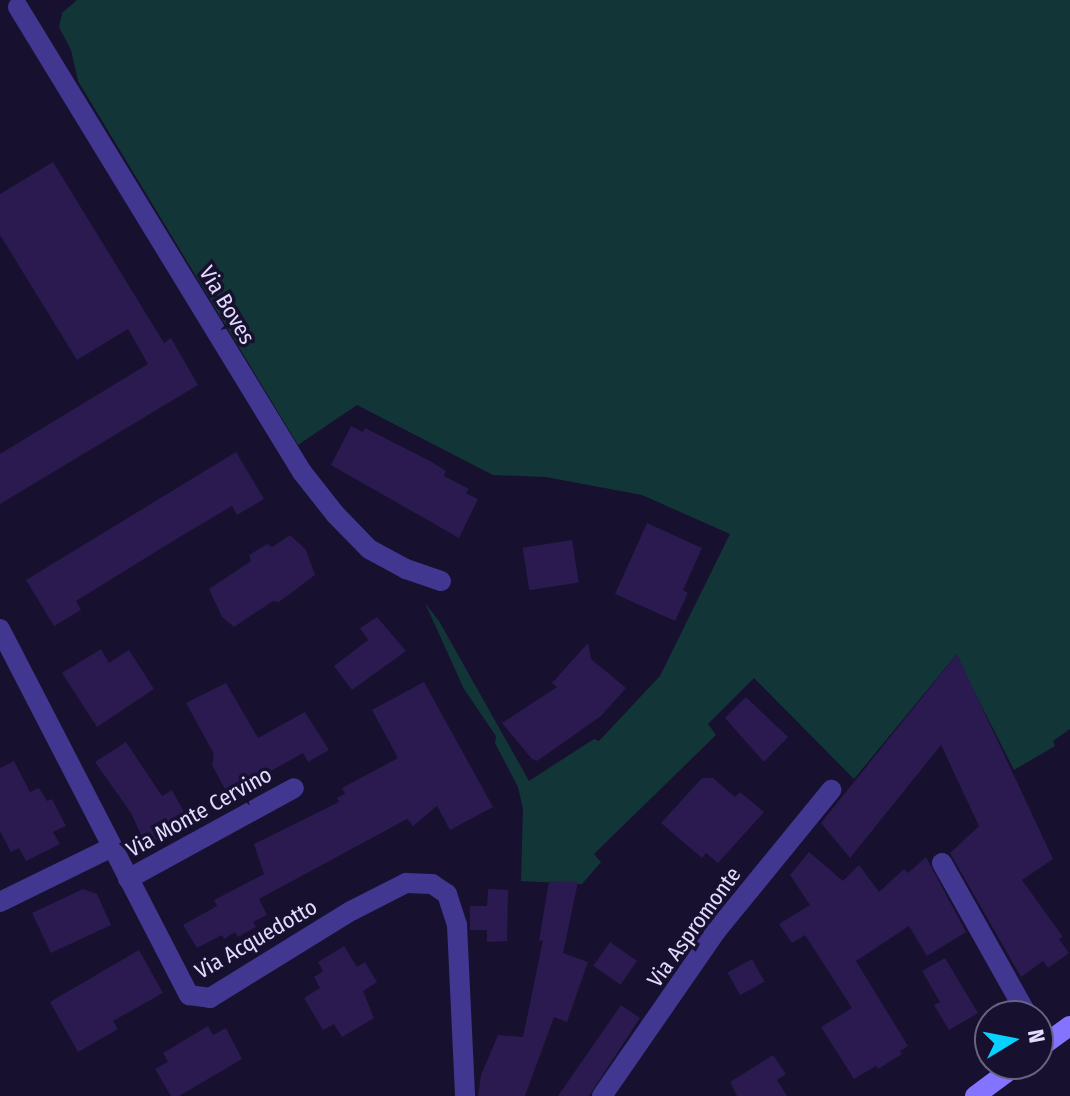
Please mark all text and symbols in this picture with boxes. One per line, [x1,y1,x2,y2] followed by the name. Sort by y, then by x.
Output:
[193,261,261,349] street label: Via Boves
[122,761,276,863] street label: Via Monte Cervino
[642,862,746,992] street label: Via Aspromonte
[190,893,322,985] street label: Via Acquedotto
[974,1000,1054,1080] north arrow
[1022,1027,1051,1045] text: N

